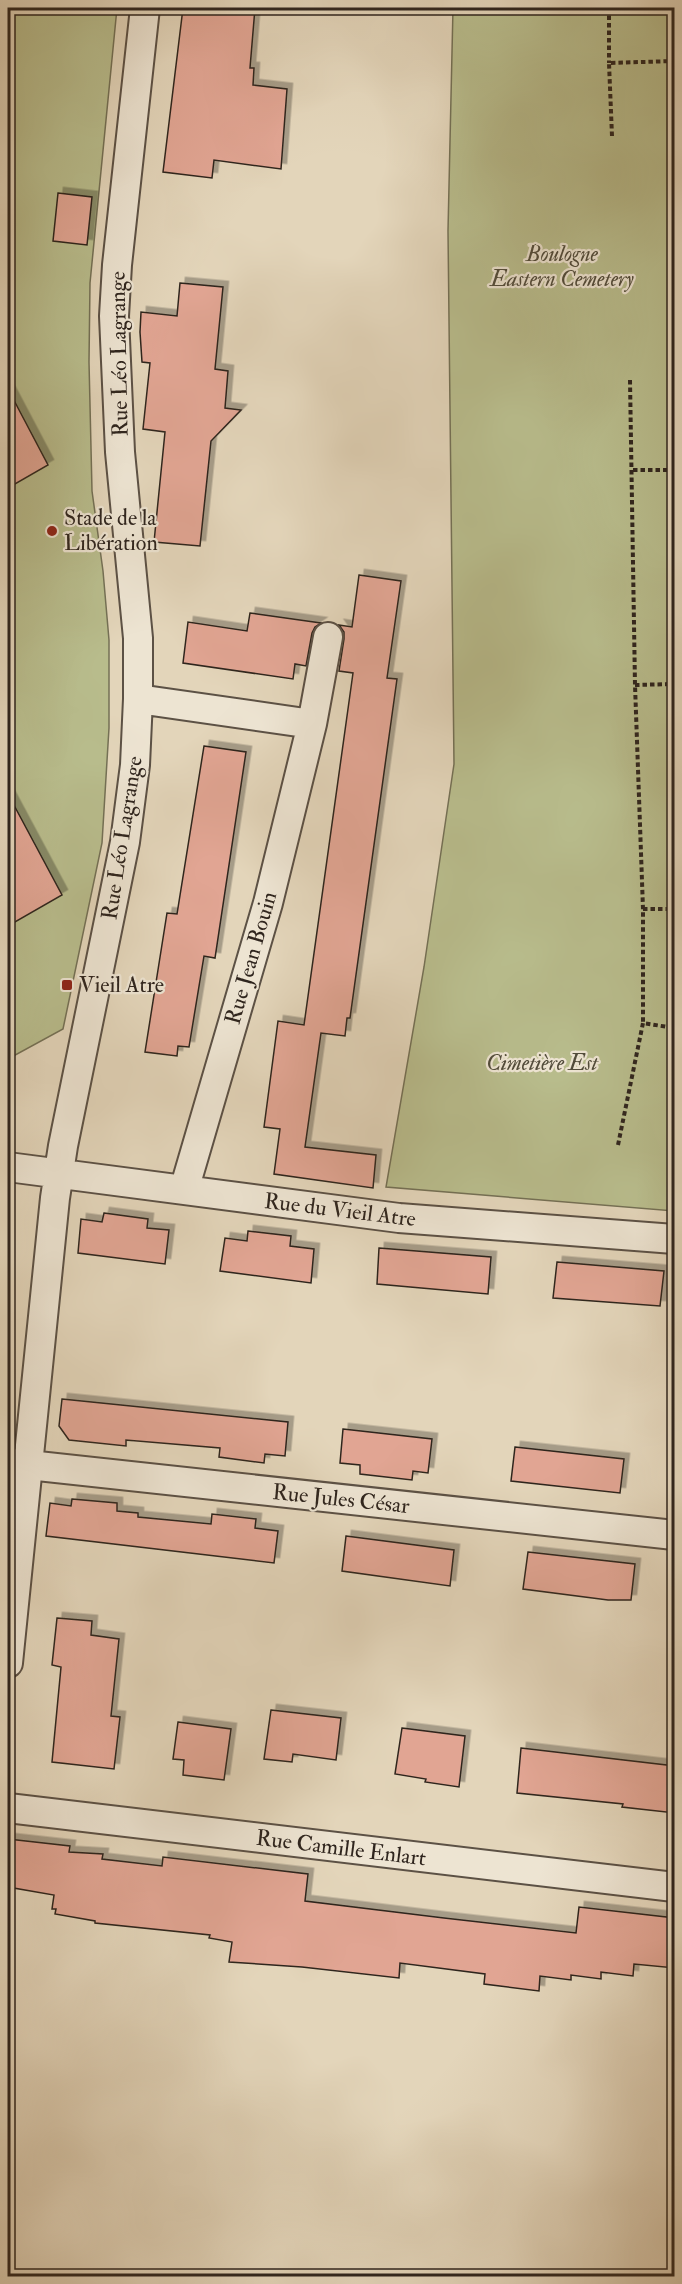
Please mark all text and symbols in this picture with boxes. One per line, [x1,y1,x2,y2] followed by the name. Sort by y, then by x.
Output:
[488,240,634,293] park label: Boulogne Eastern Cemetery
[104,271,134,437] street label: Rue Léo Lagrange
[64,504,158,557] place label: Stade de la Libération
[45,524,59,538] marker: Stade de la Libération
[95,754,149,922] street label: Rue Léo Lagrange
[219,888,283,1028] street label: Rue Jean Bouin
[79,971,164,999] place label: Vieil Atre
[60,978,74,992] marker: Vieil Atre
[486,1049,599,1077] park label: Cimetière Est
[263,1187,417,1233] street label: Rue du Vieil Atre
[271,1478,412,1520] street label: Rue Jules César
[254,1824,428,1872] street label: Rue Camille Enlart

